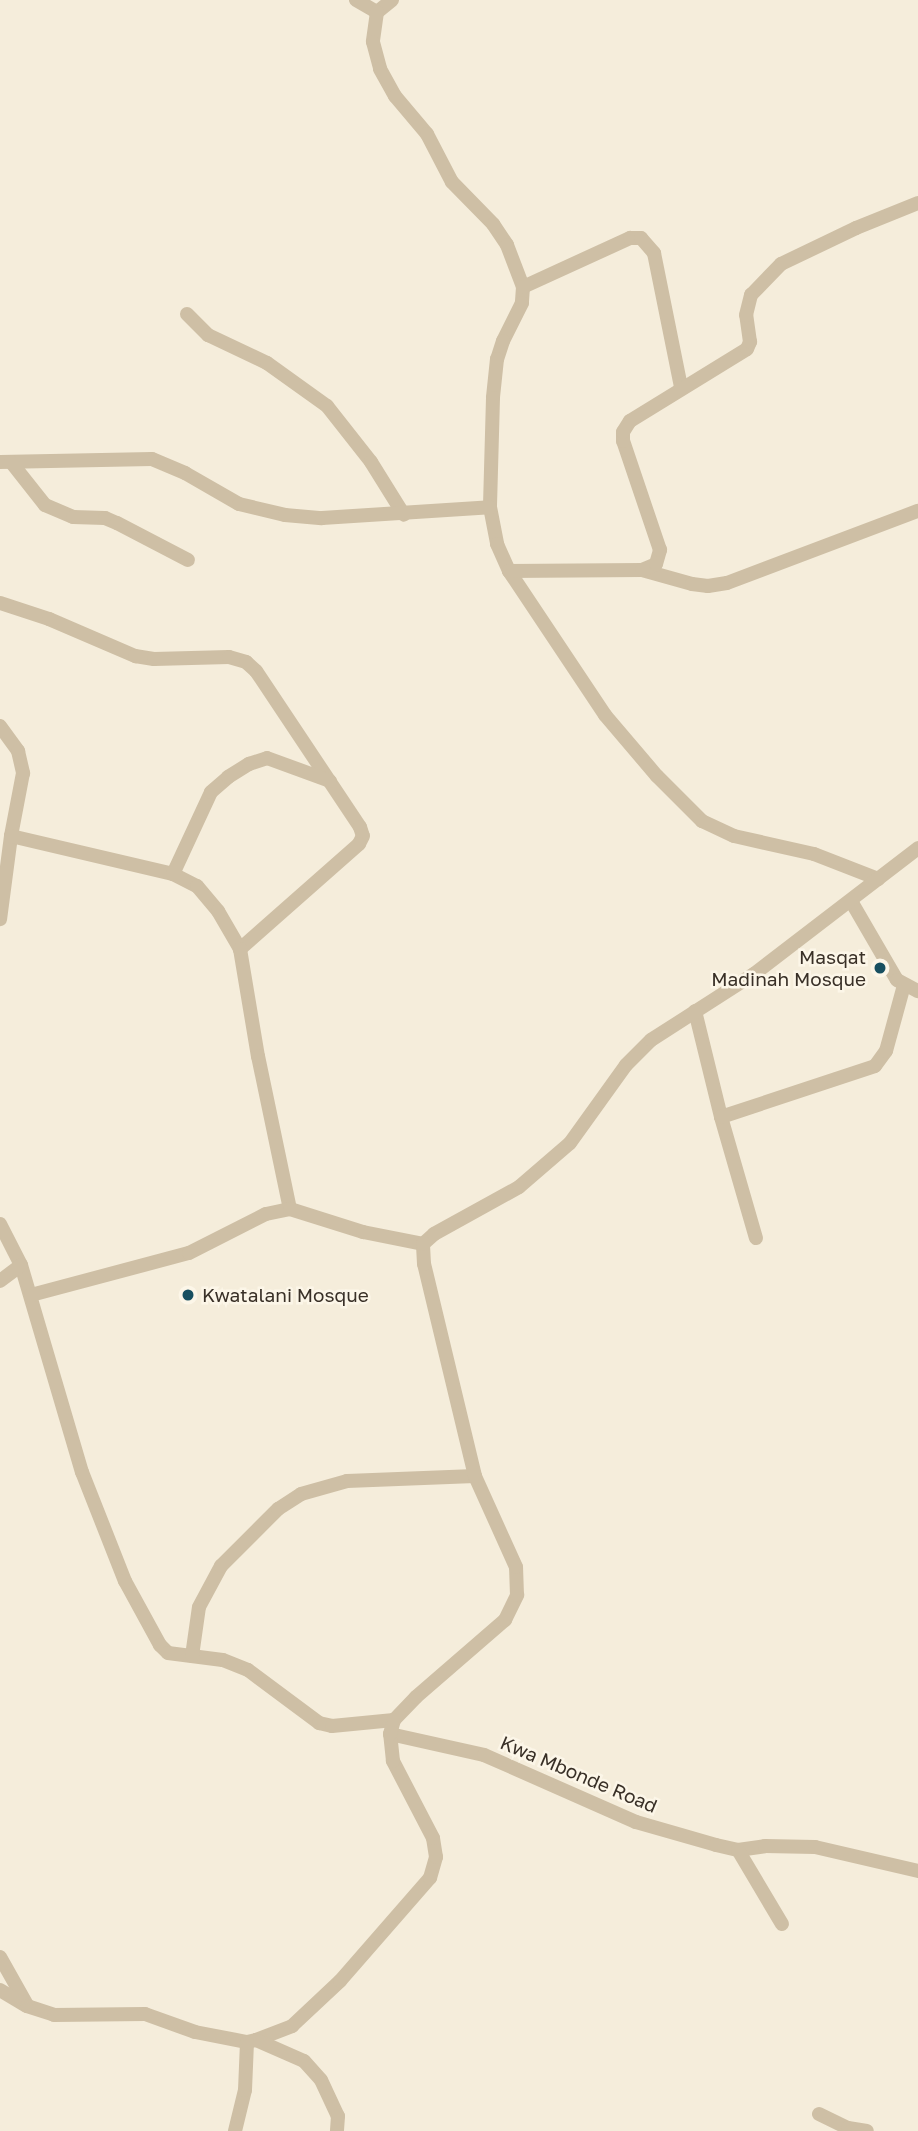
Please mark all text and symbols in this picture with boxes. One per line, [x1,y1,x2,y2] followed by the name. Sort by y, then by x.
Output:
[711,946,866,990] place label: Masqat Madinah Mosque
[872,960,888,976] marker: Masqat Madinah Mosque
[202,1284,369,1306] place label: Kwatalani Mosque
[180,1287,196,1303] marker: Kwatalani Mosque
[497,1731,661,1817] street label: Kwa Mbonde Road

